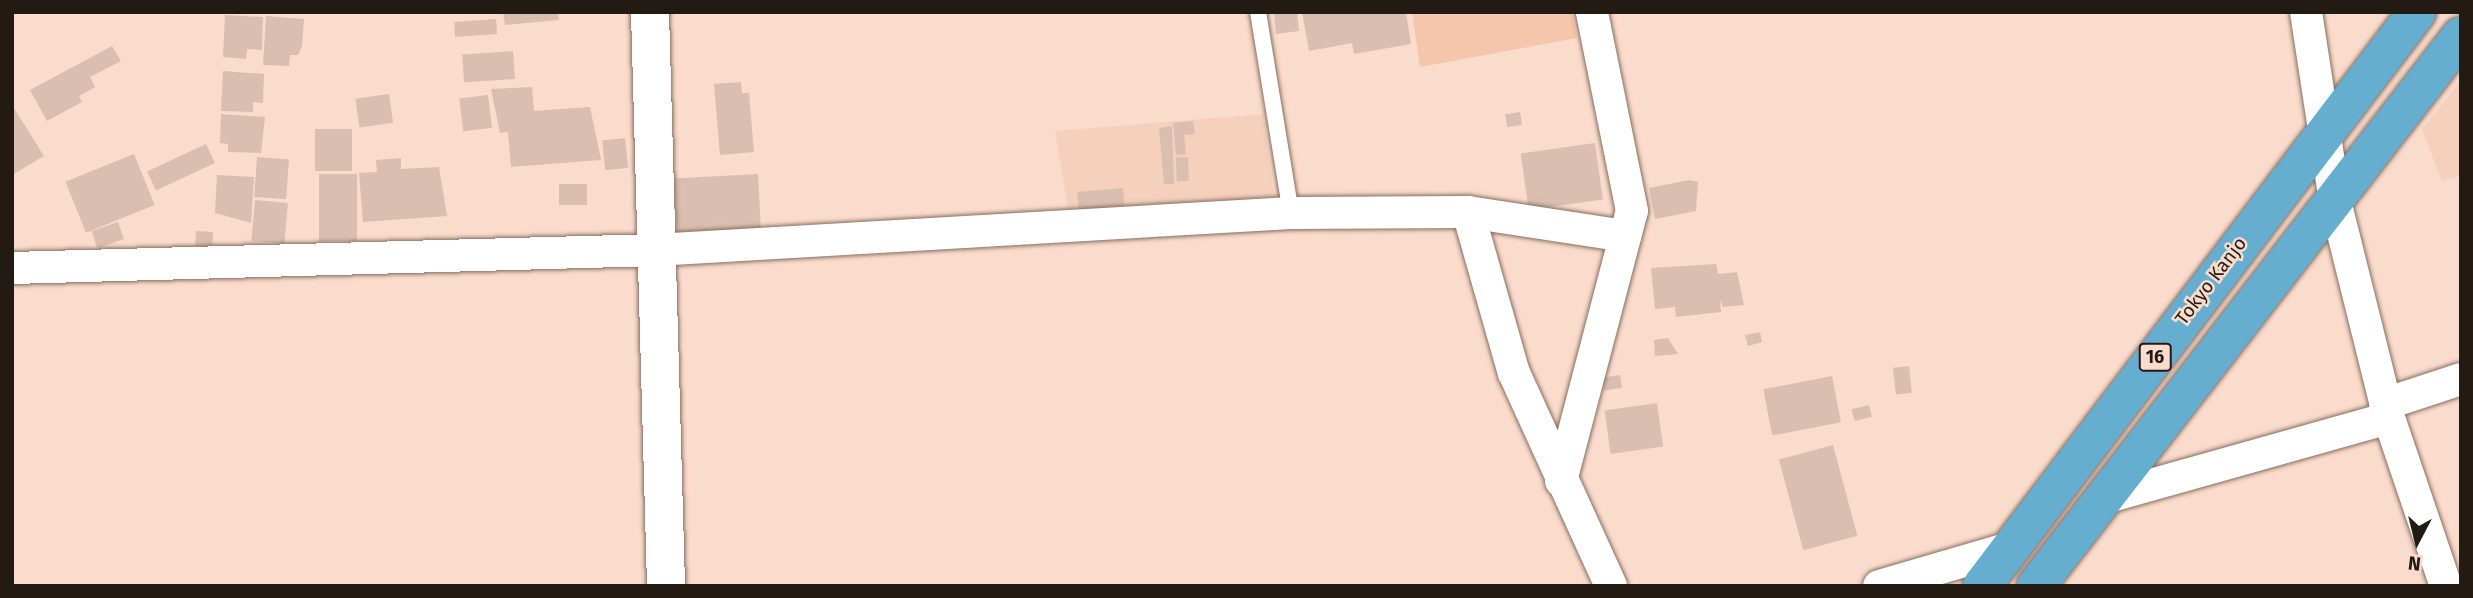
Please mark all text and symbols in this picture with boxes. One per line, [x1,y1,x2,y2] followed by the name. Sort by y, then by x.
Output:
[2171,233,2251,329] street label: Tokyo Kanjo
[2138,342,2172,372] road number: 16
[2382,507,2452,577] north arrow
[2407,551,2422,576] text: N

